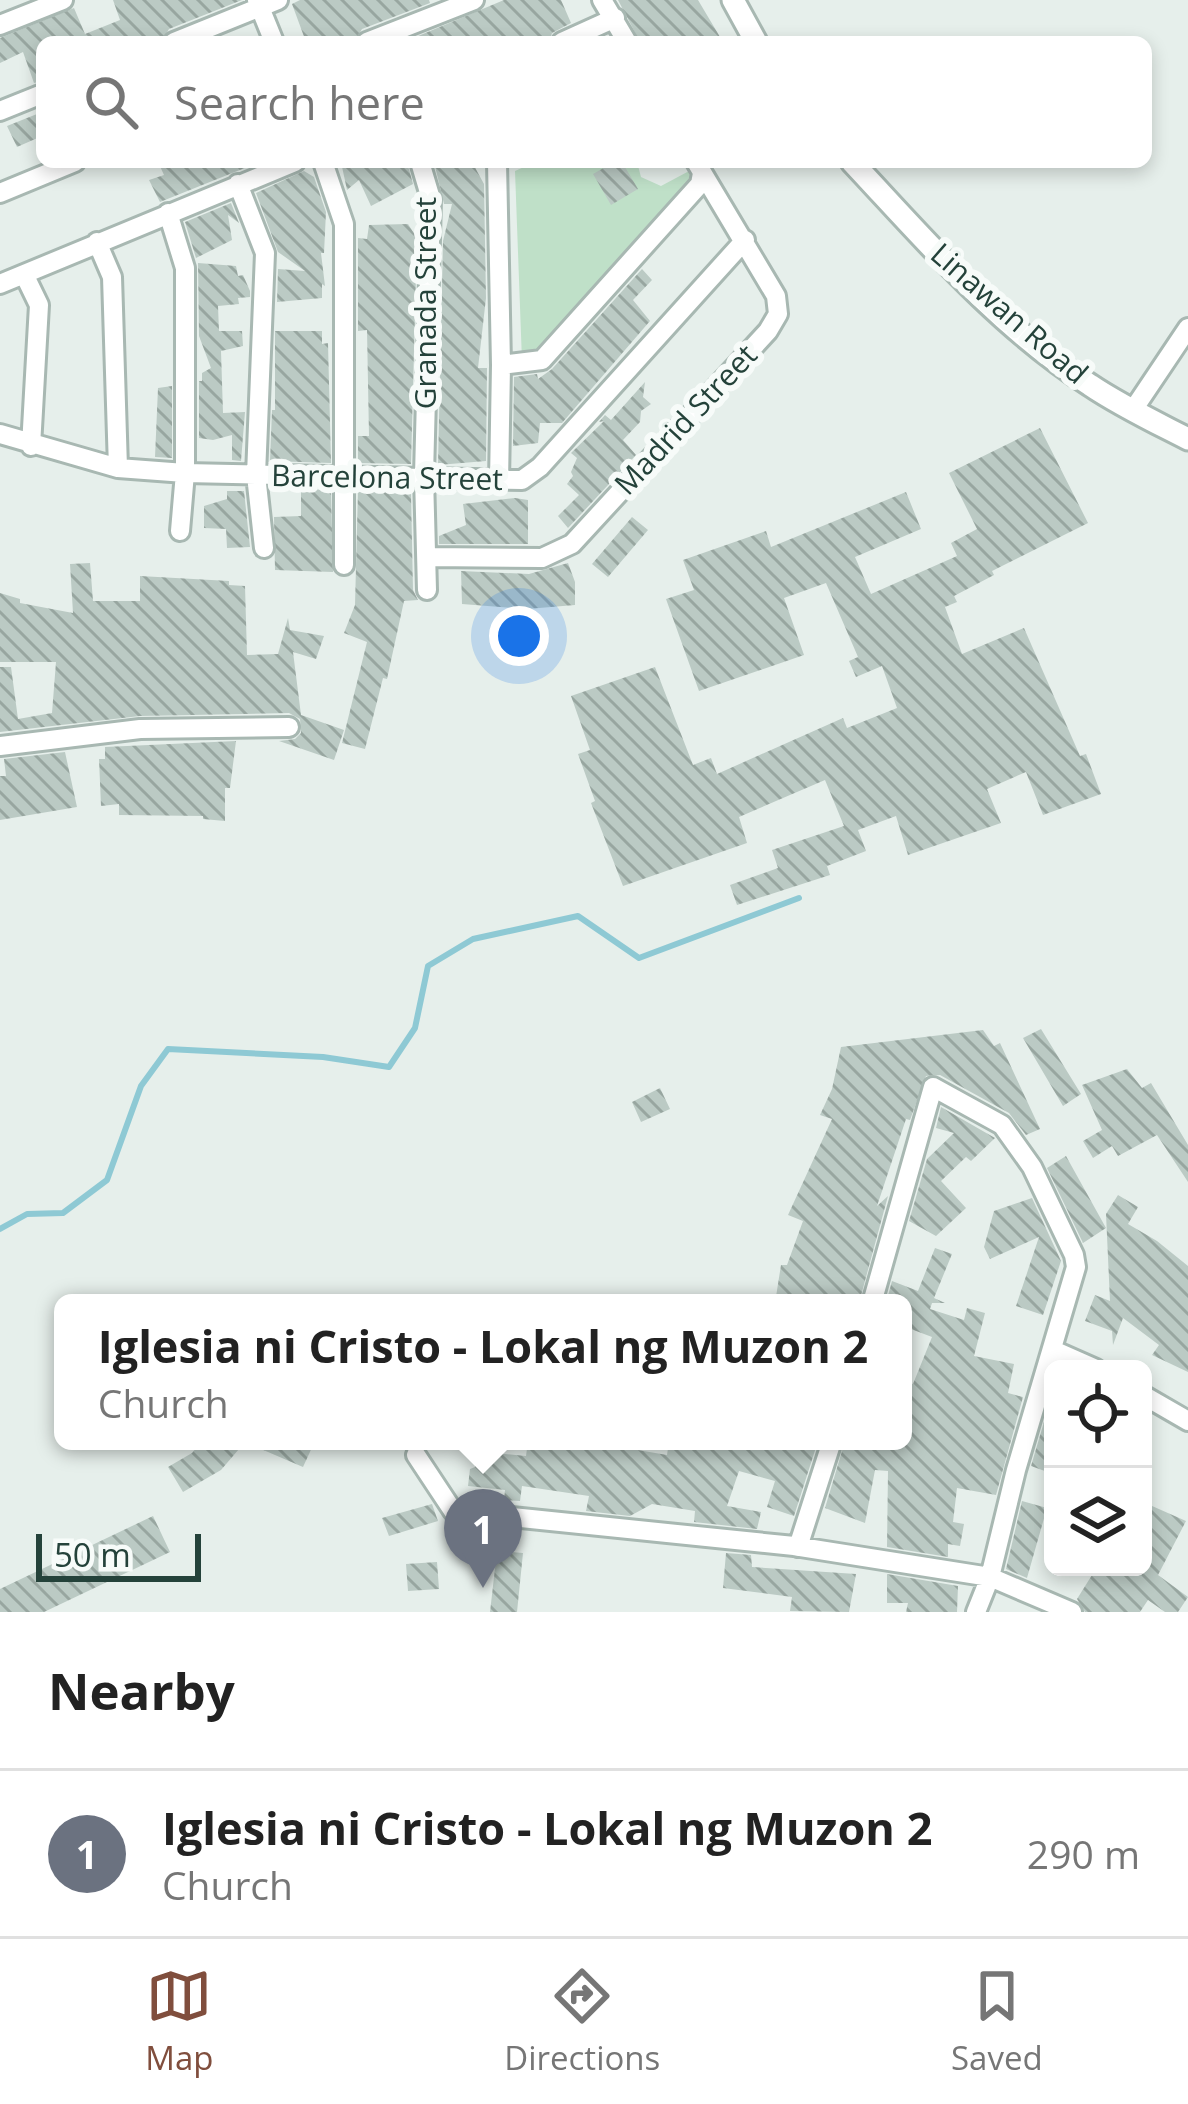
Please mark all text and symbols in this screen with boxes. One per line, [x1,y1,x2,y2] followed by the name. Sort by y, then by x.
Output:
[36,36,1152,168] search box
[78,69,144,135] icon: search
[174,72,425,133] text: Search here
[404,197,445,409] street label: Granada Street
[923,233,1097,393] street label: Linawan Road
[605,335,765,503] street label: Madrid Street
[271,454,503,499] street label: Barcelona Street
[489,606,549,666] your location
[54,1294,912,1450] popup
[98,1315,868,1376] text: Iglesia ni Cristo - Lokal ng Muzon 2
[1044,1360,1152,1576] map controls
[1044,1360,1152,1468] button: locate
[98,1376,229,1429] text: Church
[1044,1468,1152,1576] button: layers
[444,1489,522,1588] pin: 1
[36,1528,201,1581] scale bar
[54,1532,131,1577] text: 50 m
[48,1655,235,1725] text: Nearby
[162,1797,932,1858] text: Iglesia ni Cristo - Lokal ng Muzon 2
[76,1827,98,1880] text: 1
[1027,1827,1140,1880] text: 290 m
[162,1858,293,1911] text: Church
[145,1963,214,2080] tab: Map
[504,1963,660,2080] tab: Directions
[951,1963,1043,2080] tab: Saved

